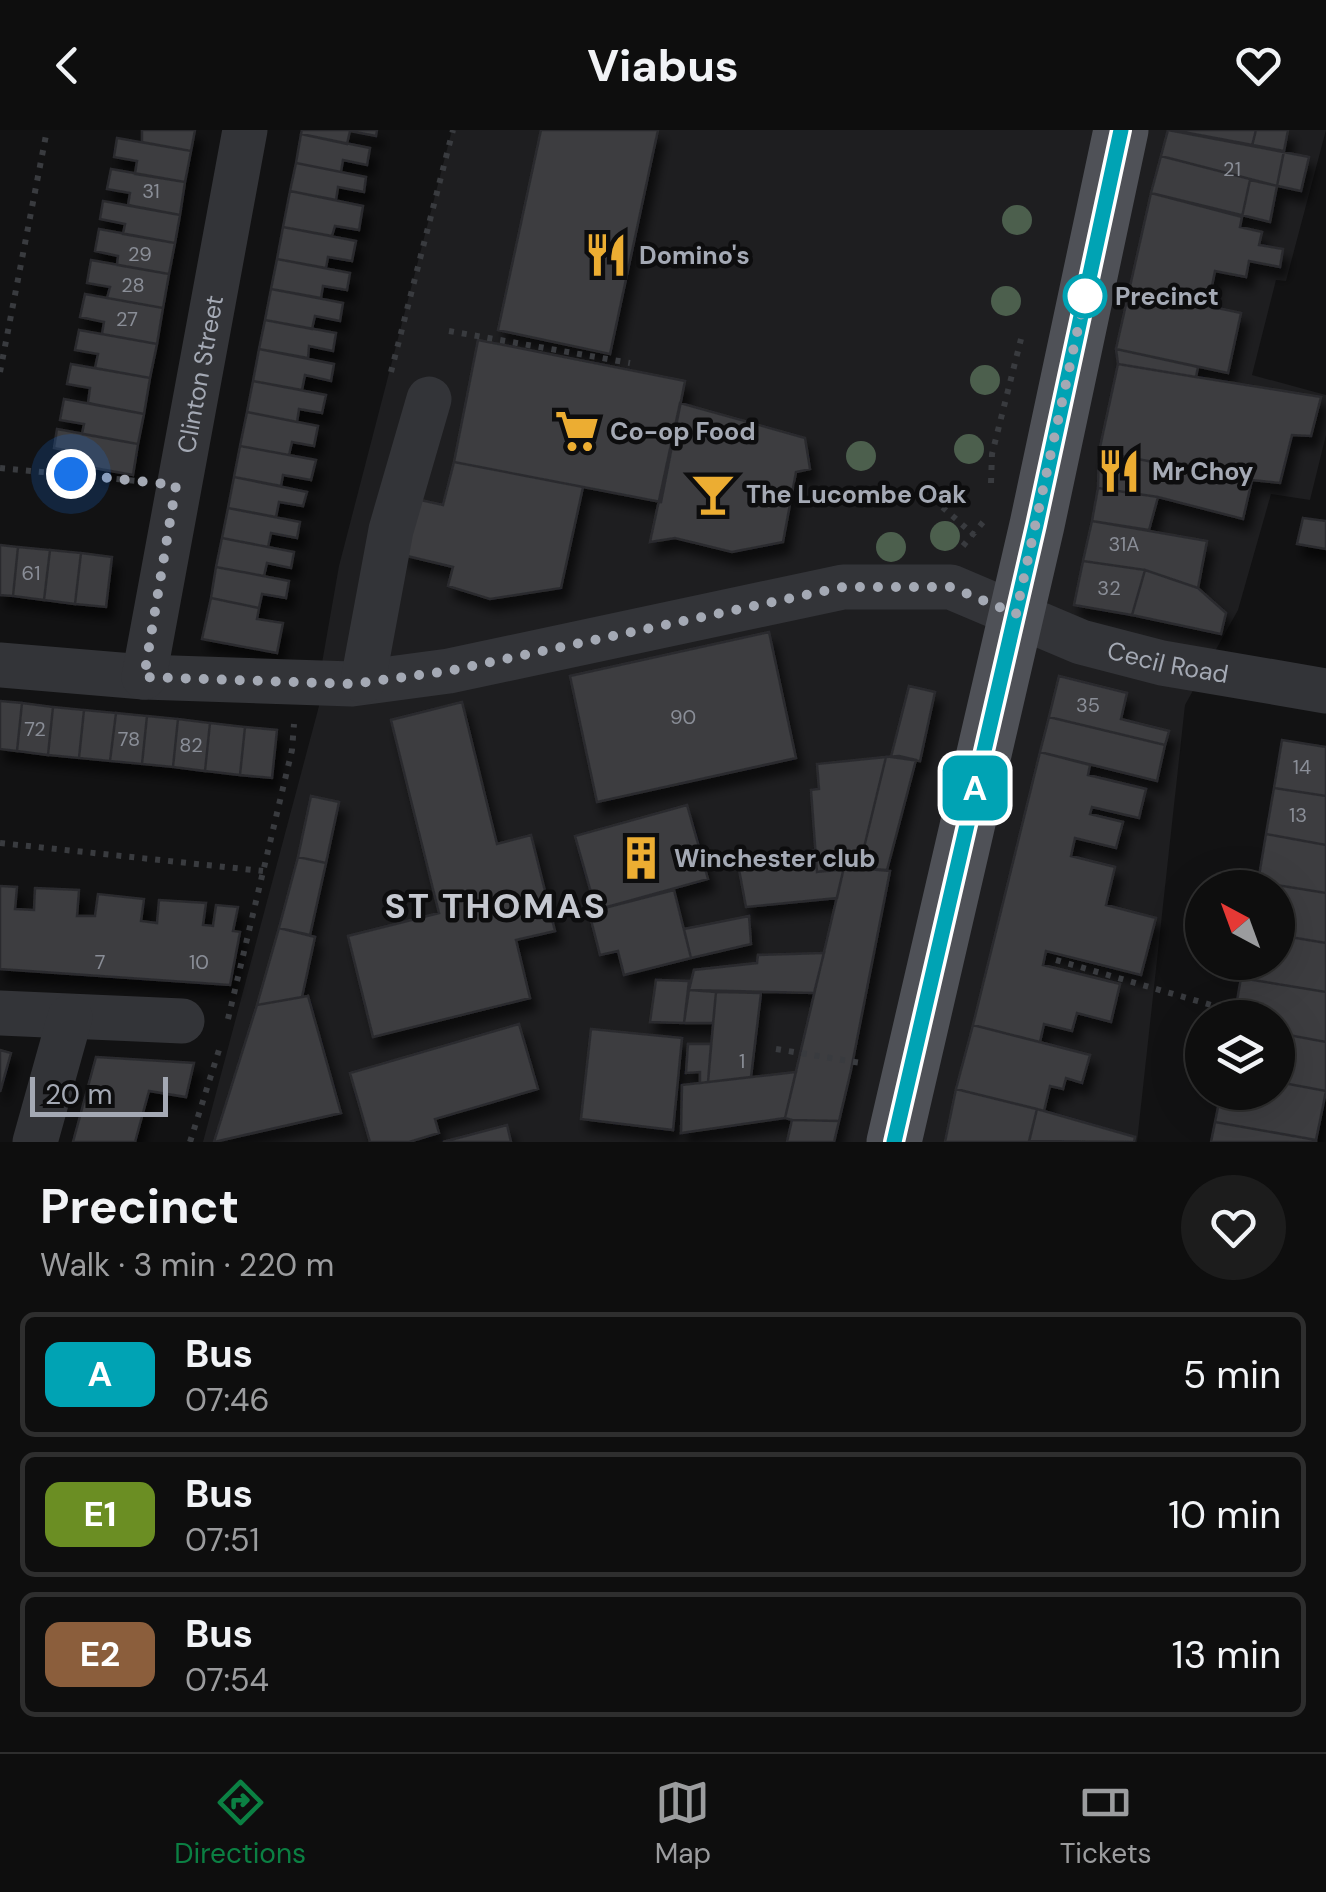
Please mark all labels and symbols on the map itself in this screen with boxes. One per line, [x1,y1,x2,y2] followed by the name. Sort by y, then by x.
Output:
[1223,156,1241,182] house number: 21
[142,178,160,204] house number: 31
[582,231,630,279] restaurant icon: Domino's
[639,239,750,272] place label: Domino's
[128,241,152,267] house number: 29
[121,272,145,298] house number: 28
[1064,275,1106,317] marker: Precinct
[1115,280,1219,313] place label: Precinct
[170,292,231,456] street label: Clinton Street
[116,306,138,332] house number: 27
[553,407,601,455] supermarket icon: Co-op Food
[610,415,756,448] place label: Co-op Food
[1095,447,1143,495] restaurant icon: Mr Choy
[46,449,96,499] your location
[1152,455,1253,488] place label: Mr Choy
[689,470,737,518] bar icon: The Lucombe Oak
[746,478,967,511] place label: The Lucombe Oak
[1109,531,1140,557] house number: 31A
[22,560,40,586] house number: 61
[1097,575,1121,601] house number: 32
[1104,634,1231,691] street label: Cecil Road
[1076,692,1100,718] house number: 35
[670,704,696,730] house number: 90
[24,716,46,742] house number: 72
[118,726,140,752] house number: 78
[179,732,203,758] house number: 82
[1293,754,1311,780] house number: 14
[942,756,1008,820] line badge: A
[1289,802,1307,828] house number: 13
[617,834,665,882] building icon: Winchester club
[674,842,876,875] place label: Winchester club
[1185,870,1295,980] north arrow
[385,883,607,929] district label: ST THOMAS
[95,949,105,975] house number: 7
[189,949,209,975] house number: 10
[739,1048,745,1074] house number: 1
[30,1072,168,1116] scale bar

